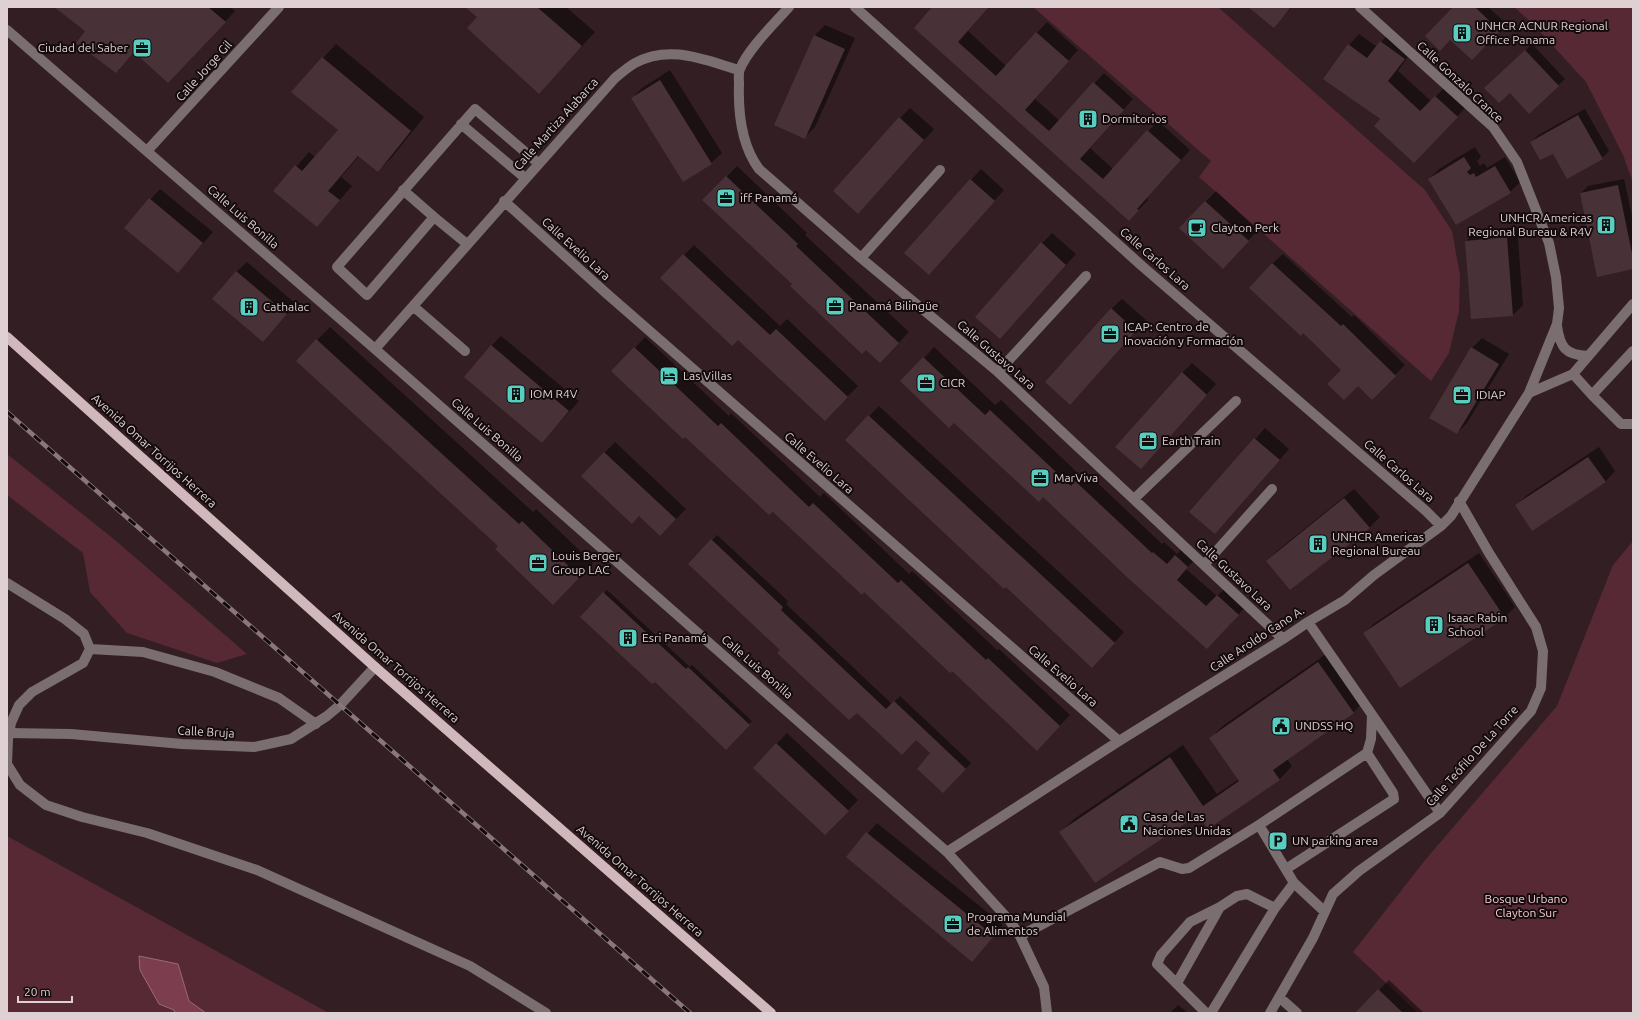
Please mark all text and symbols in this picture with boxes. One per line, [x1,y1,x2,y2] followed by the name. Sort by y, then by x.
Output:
[1476,19,1608,46] place label: UNHCR ACNUR Regional Office Panama
[1451,22,1473,44] building icon: UNHCR ACNUR Regional Office Panama
[131,37,153,59] office icon: Ciudad del Saber
[173,38,234,104] street label: Calle Jorge Gil
[1415,38,1506,125] street label: Calle Gonzalo Crance
[38,41,128,54] place label: Ciudad del Saber
[511,75,600,172] street label: Calle Martiza Alabarca
[1077,108,1099,130] building icon: Dormitorios
[1102,112,1167,125] place label: Dormitorios
[205,182,282,251] street label: Calle Luis Bonilla
[715,187,737,209] office icon: iff Panamá
[740,191,798,204] place label: iff Panamá
[1468,211,1592,238] place label: UNHCR Americas Regional Bureau & R4V
[1595,214,1617,236] building icon: UNHCR Americas Regional Bureau & R4V
[540,215,613,283] street label: Calle Evelio Lara
[1186,217,1208,239] cafe icon: Clayton Perk
[1211,221,1279,234] place label: Clayton Perk
[1118,225,1193,293] street label: Calle Carlos Lara
[824,295,846,317] office icon: Panamá Bilingüe
[238,296,260,318] building icon: Cathalac
[849,299,938,312] place label: Panamá Bilingüe
[263,300,310,313] place label: Cathalac
[955,317,1038,392] street label: Calle Gustavo Lara
[1124,320,1243,347] place label: ICAP: Centro de Inovación y Formación
[1099,323,1121,345] office icon: ICAP: Centro de Inovación y Formación
[658,365,680,387] hotel icon: Las Villas
[683,369,732,382] place label: Las Villas
[915,372,937,394] office icon: CICR
[940,376,966,389] place label: CICR
[505,383,527,405] building icon: IOM R4V
[1451,384,1473,406] office icon: IDIAP
[530,387,578,400] place label: IOM R4V
[1476,388,1506,401] place label: IDIAP
[89,391,219,510] street label: Avenida Omar Torrijos Herrera
[449,395,526,464] street label: Calle Luis Bonilla
[782,429,856,496] street label: Calle Evelio Lara
[1137,430,1159,452] office icon: Earth Train
[1162,434,1221,447] place label: Earth Train
[1362,437,1437,505] street label: Calle Carlos Lara
[1029,467,1051,489] office icon: MarViva
[1054,471,1098,484] place label: MarViva
[1332,530,1424,557] place label: UNHCR Americas Regional Bureau
[1307,533,1329,555] building icon: UNHCR Americas Regional Bureau
[1194,536,1275,613] street label: Calle Gustavo Lara
[552,549,620,576] place label: Louis Berger Group LAC
[527,552,549,574] office icon: Louis Berger Group LAC
[1207,603,1306,674] street label: Calle Aroldo Cano A.
[330,608,462,725] street label: Avenida Omar Torrijos Herrera
[1448,611,1507,638] place label: Isaac Rabin School
[1423,614,1445,636] building icon: Isaac Rabin School
[617,627,639,649] building icon: Esri Panamá
[642,631,707,644] place label: Esri Panamá
[719,632,796,701] street label: Calle Luis Bonilla
[1026,642,1100,709] street label: Calle Evelio Lara
[1423,703,1520,809] street label: Calle Teófilo De La Torre
[1270,715,1292,737] public building icon: UNDSS HQ
[1295,719,1353,732] place label: UNDSS HQ
[177,724,235,739] street label: Calle Bruja
[1143,810,1231,837] place label: Casa de Las Naciones Unidas
[1118,813,1140,835] public building icon: Casa de Las Naciones Unidas
[574,822,706,939] street label: Avenida Omar Torrijos Herrera
[1267,830,1289,852] parking icon: UN parking area
[1292,834,1378,847] place label: UN parking area
[1485,892,1567,919] park label: Bosque Urbano Clayton Sur
[967,910,1066,937] place label: Programa Mundial de Alimentos
[942,913,964,935] office icon: Programa Mundial de Alimentos
[18,978,72,1004] scale bar
[24,985,51,998] text: 20 m

